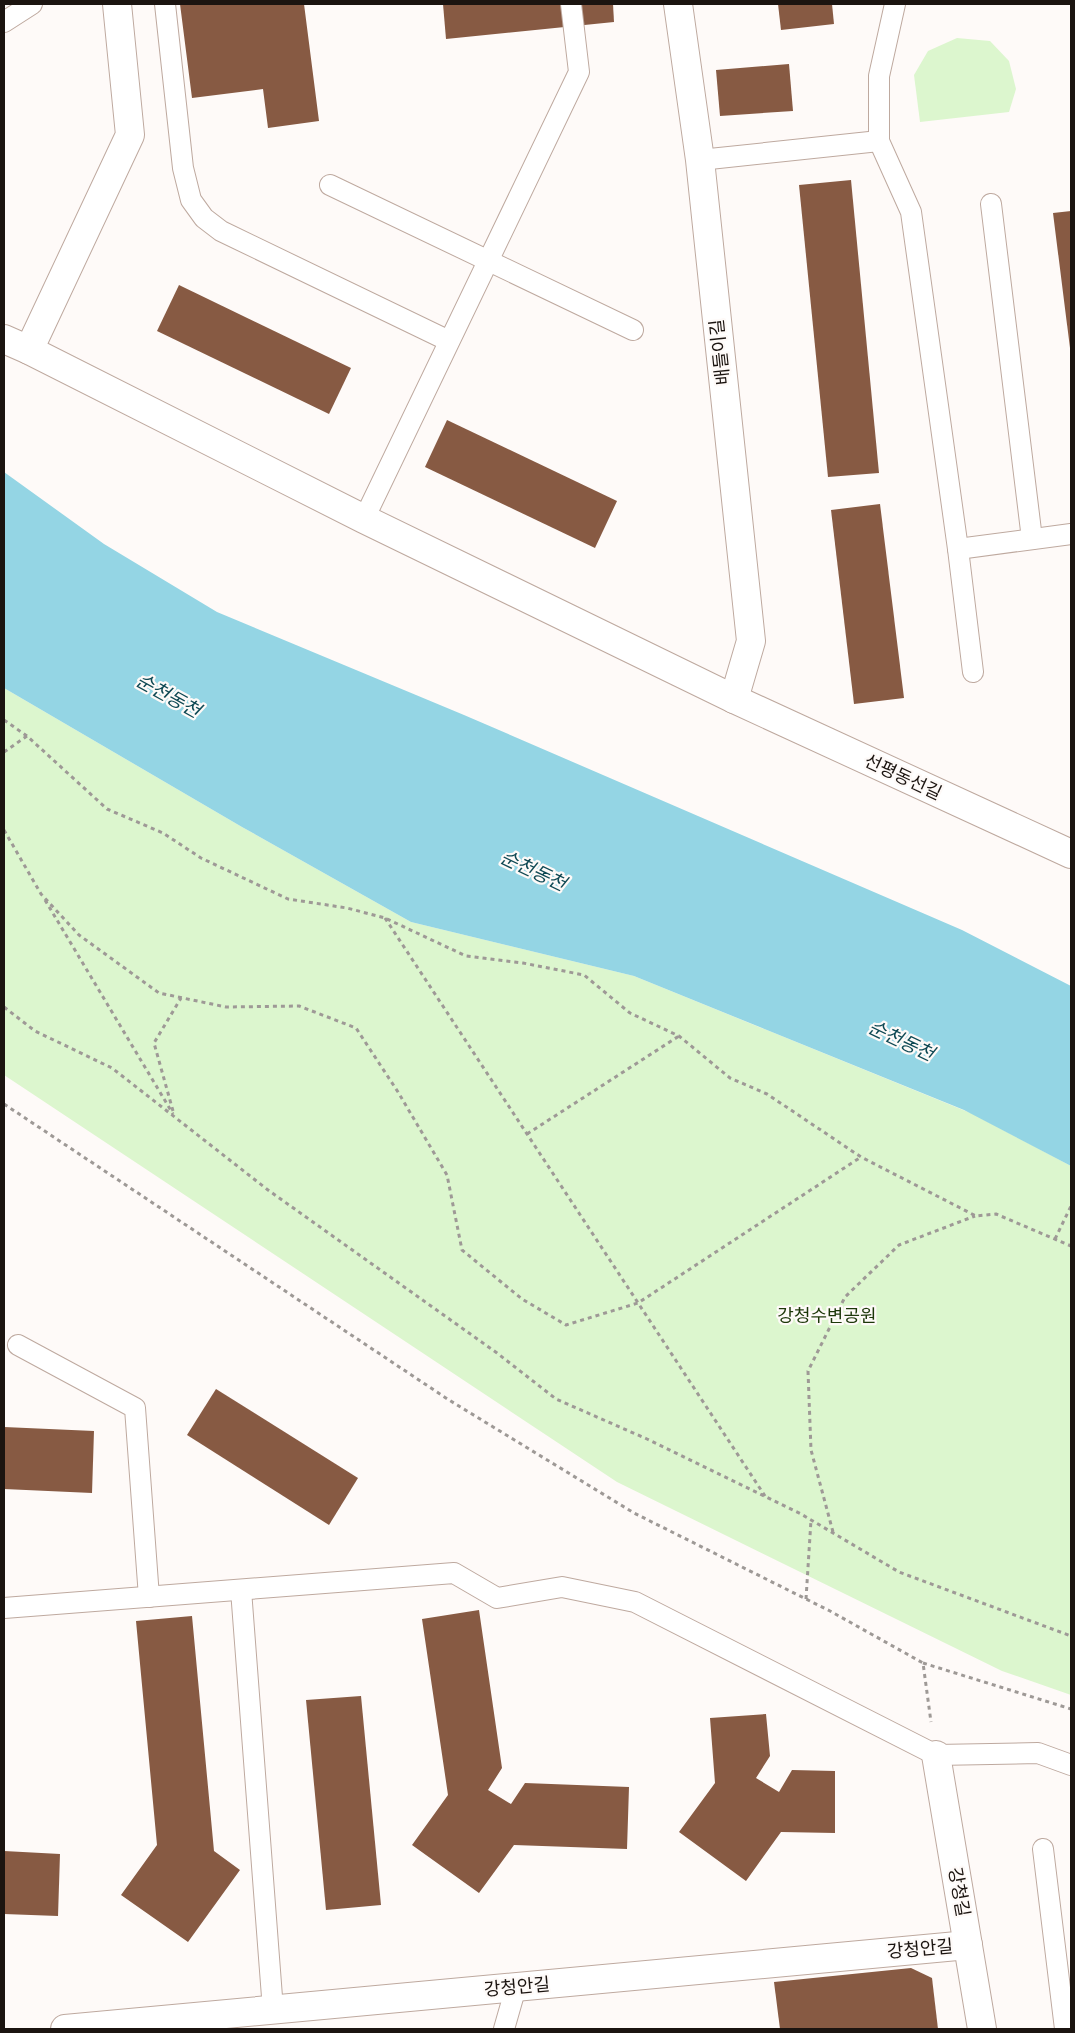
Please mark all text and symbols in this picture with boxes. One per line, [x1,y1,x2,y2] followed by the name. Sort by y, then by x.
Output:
[706,318,734,386] street label: 배들이길
[132,669,206,724] water label: 순천동천
[861,750,945,804] street label: 선평동선길
[496,845,571,897] water label: 순천동천
[864,1015,939,1067] water label: 순천동천
[777,1305,877,1327] park label: 강청수변공원
[944,1866,974,1918] street label: 강청길
[886,1935,954,1963] street label: 강청안길
[483,1973,551,2001] street label: 강청안길

